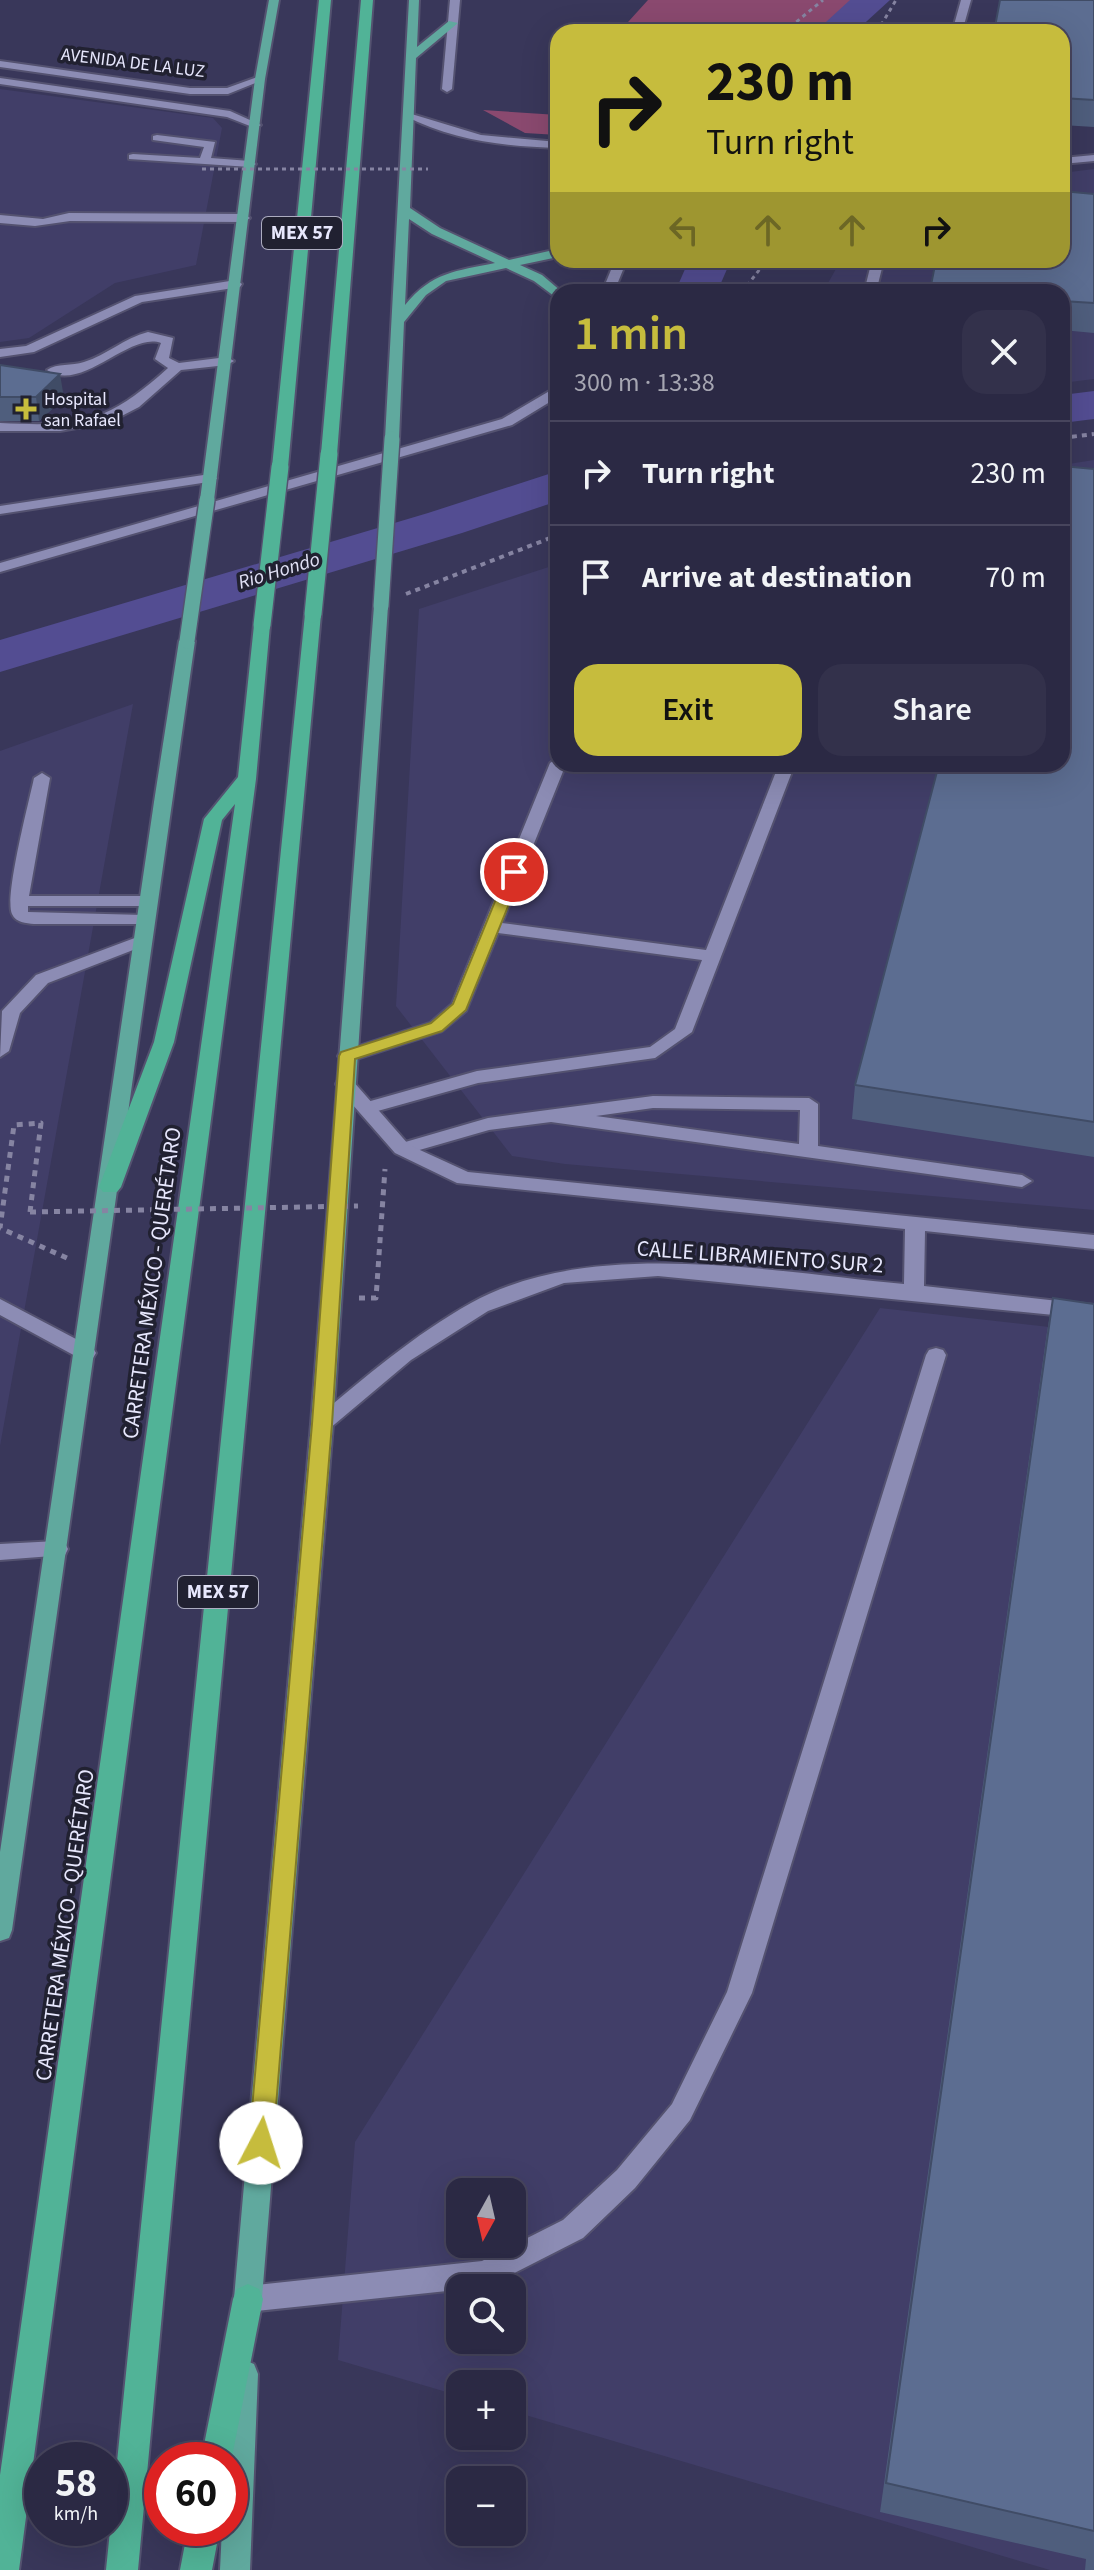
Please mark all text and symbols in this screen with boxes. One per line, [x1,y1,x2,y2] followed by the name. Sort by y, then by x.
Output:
[60,42,206,84] street label: AVENIDA DE LA LUZ
[706,43,854,122] text: 230 m
[574,56,678,160] icon: right
[706,117,854,168] text: Turn right
[662,208,706,252] icon: left
[746,208,790,252] icon: ahead
[830,208,874,252] icon: ahead
[914,208,958,252] icon: right
[262,217,342,249] road number: MEX 57
[574,300,688,368] text: 1 min
[962,310,1046,394] button: close
[574,364,715,401] text: 300 m · 13:38
[44,387,121,433] place label: Hospital san Rafael
[15,398,37,420] marker: Hospital san Rafael
[574,451,618,495] icon: right
[642,452,774,495] text: Turn right
[970,452,1046,495] text: 230 m
[235,545,323,597] water label: Rio Hondo
[574,555,618,599] icon: arrive
[642,556,912,599] text: Arrive at destination
[985,556,1046,599] text: 70 m
[574,664,802,756] button: Exit
[818,664,1046,756] button: Share
[480,838,548,906] pin
[492,850,536,894] icon: arrive
[114,1125,190,1441] street label: CARRETERA MÉXICO - QUERÉTARO
[635,1232,885,1282] street label: CALLE LIBRAMIENTO SUR 2
[178,1576,258,1608] road number: MEX 57
[27,1767,103,2083] street label: CARRETERA MÉXICO - QUERÉTARO
[219,2101,303,2185] position arrow
[446,2178,526,2258] north arrow
[446,2178,526,2546] map controls
[446,2274,526,2354] button: search
[446,2370,526,2450] button: +
[144,2442,248,2546] speed limit sign: 60
[55,2455,97,2512] text: 58
[446,2466,526,2546] button: −
[54,2500,98,2528] text: km/h

